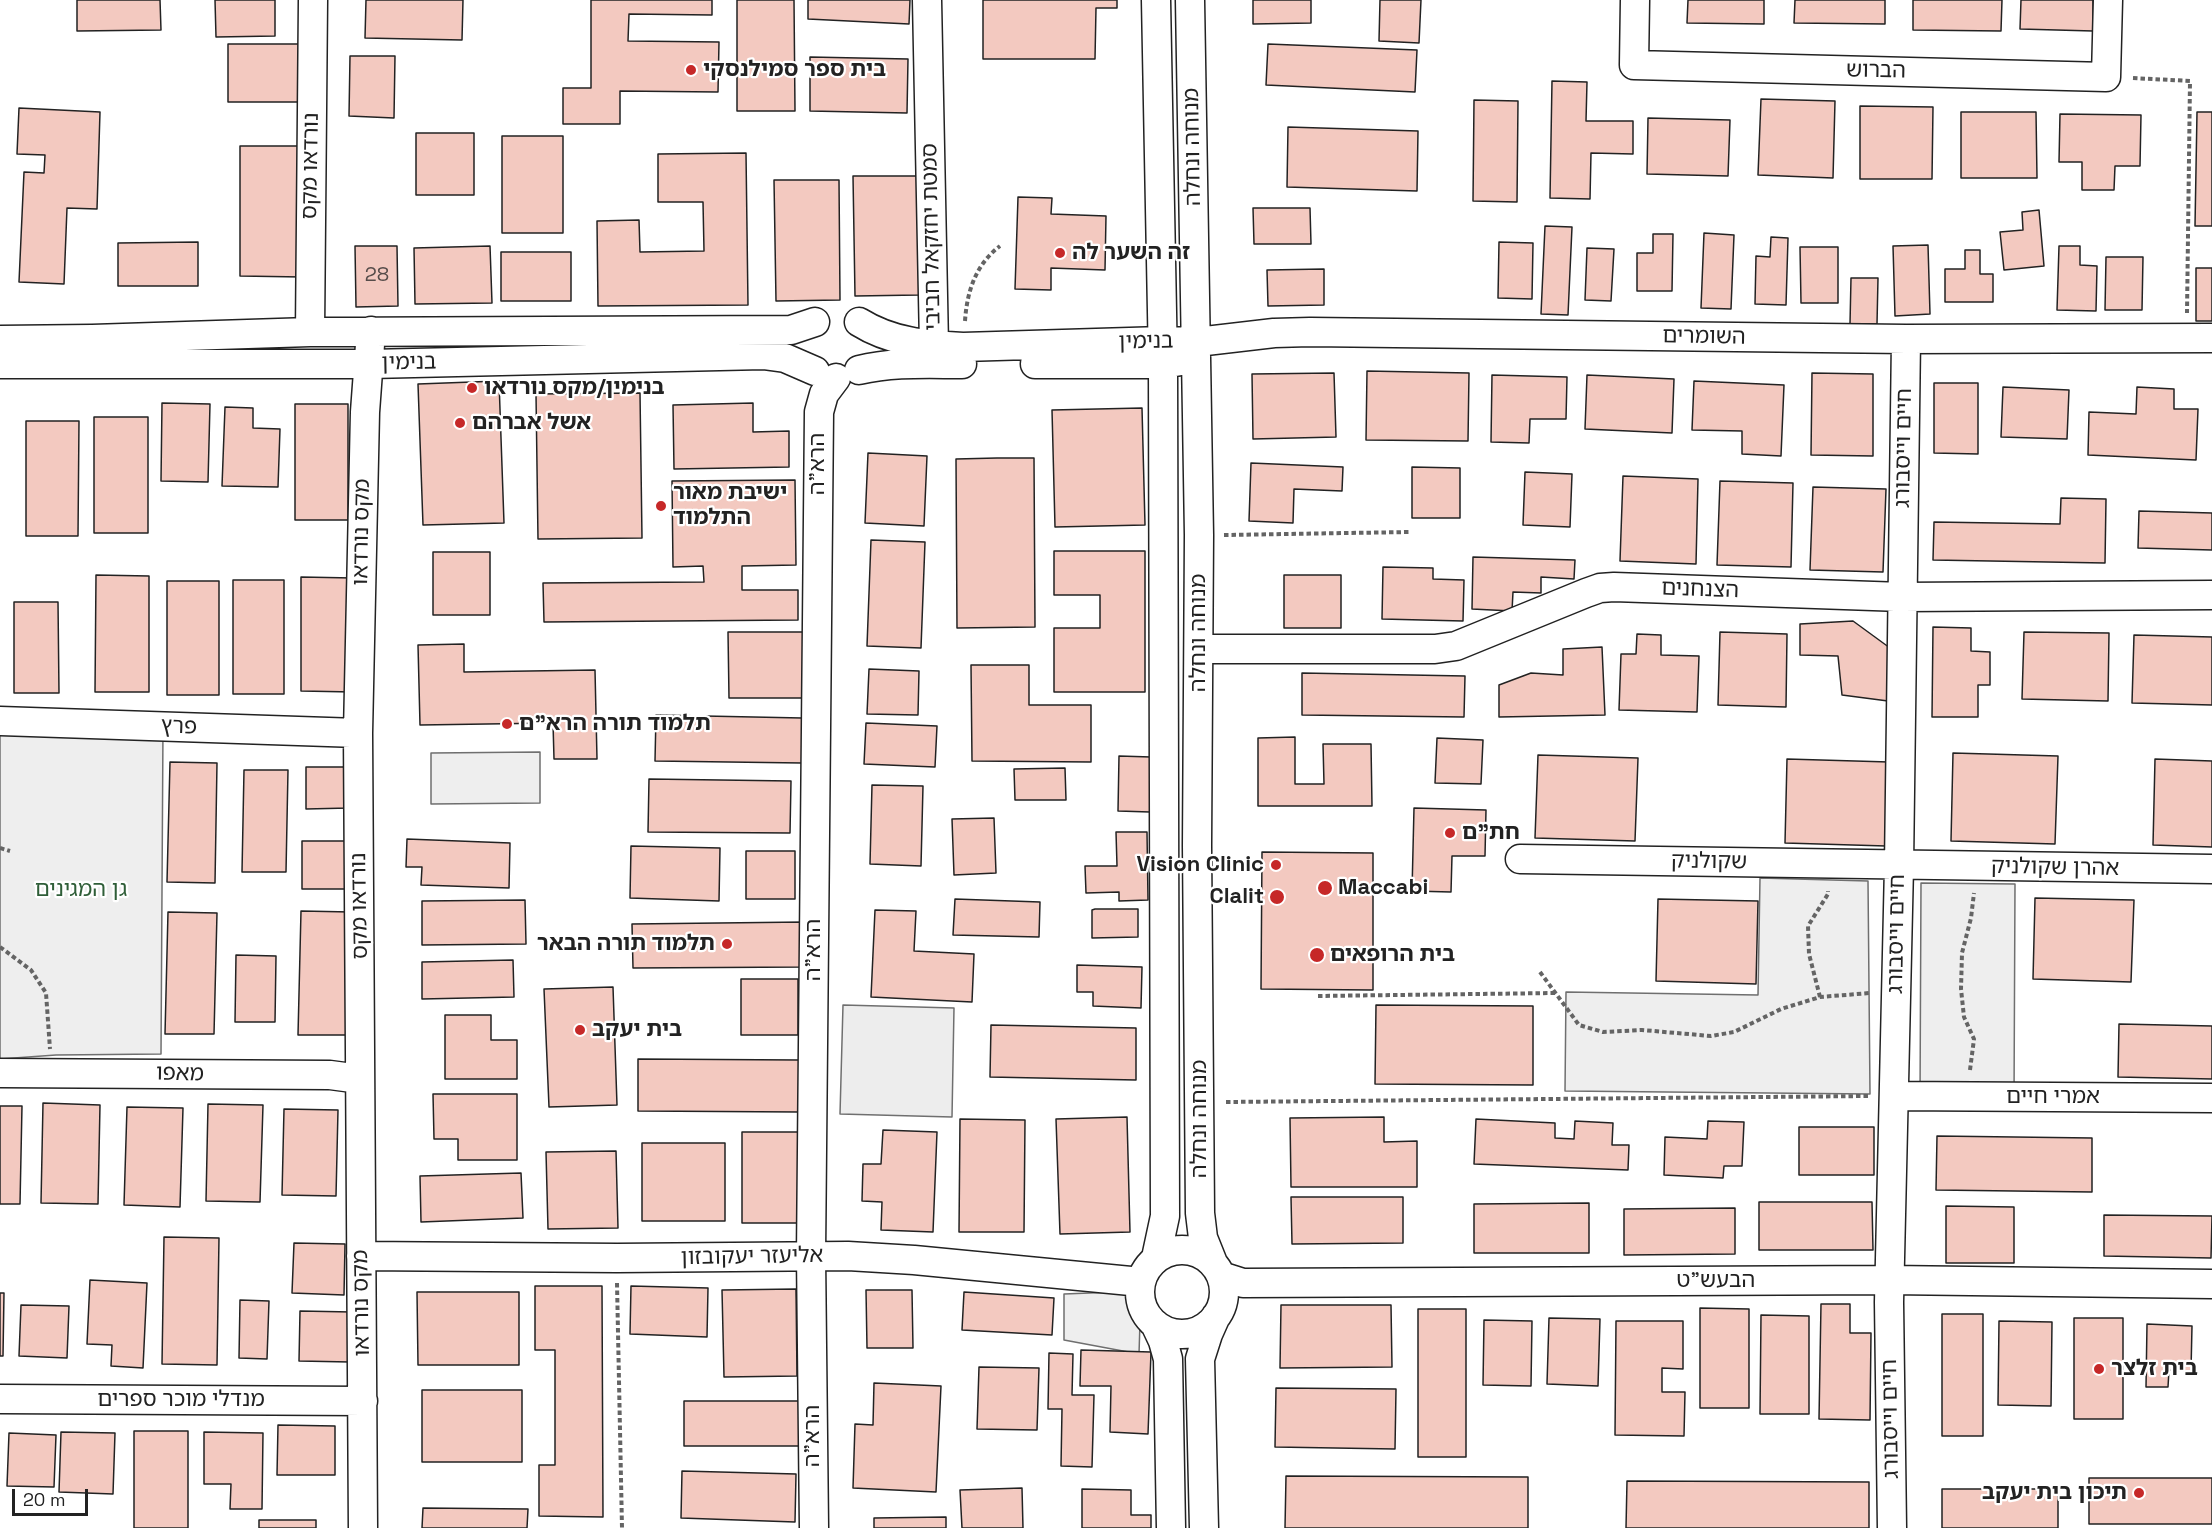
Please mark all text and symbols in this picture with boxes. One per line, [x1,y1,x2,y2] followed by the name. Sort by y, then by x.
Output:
[703,57,886,83] place label: בית ספר סמילנסקי
[1846,57,1906,85] street label: הברוש
[684,63,698,77] marker: בית ספר סמילנסקי
[1179,88,1207,206] street label: מנוחה ונחלה
[297,112,325,220] street label: נורדאו מקס
[917,143,947,331] street label: סמטת יחזקאל חביבי
[1072,240,1190,266] place label: זה השער לה
[1053,246,1067,260] marker: זה השער לה
[365,264,389,288] house number: 28
[1662,323,1746,351] street label: השומרים
[1118,328,1174,356] street label: בנימין
[381,349,437,377] street label: בנימין
[484,375,665,401] place label: בנימין/מקס נורדאו
[465,381,479,395] marker: בנימין/מקס נורדאו
[1890,388,1918,508] street label: חיים וייסבורג
[472,410,591,436] place label: אשל אברהם
[453,416,467,430] marker: אשל אברהם
[805,433,831,495] street label: הרא"ה
[348,478,376,586] street label: מקס נורדאו
[673,480,787,532] place label: ישיבת מאור התלמוד
[654,499,668,513] marker: ישיבת מאור התלמוד
[1186,574,1212,692] street label: מנוחה ונחלה
[1661,575,1739,605] street label: הצנחנים
[519,711,711,737] place label: תלמוד תורה הרא"ם
[160,713,198,741] street label: פרץ
[500,717,514,731] marker: תלמוד תורה הרא"ם
[1462,820,1520,846] place label: חת"ם
[1443,826,1457,840] marker: חת"ם
[1671,848,1747,876] street label: שקולניק
[346,852,374,960] street label: נורדאו מקס
[1136,852,1264,878] place label: Vision Clinic
[1991,854,2119,882] street label: אהרן שקולניק
[1269,858,1283,872] marker: Vision Clinic
[1883,874,1911,994] street label: חיים וייסבורג
[1338,875,1428,901] place label: Maccabi
[35,877,127,903] park label: גן המגינים
[1316,879,1334,897] marker: Maccabi
[1210,884,1264,910] place label: Clalit
[1268,888,1286,906] marker: Clalit
[801,919,827,981] street label: הרא"ה
[537,931,715,957] place label: תלמוד תורה הבאר
[720,937,734,951] marker: תלמוד תורה הבאר
[1330,942,1455,968] place label: בית הרופאים
[1308,946,1326,964] marker: בית הרופאים
[592,1017,682,1043] place label: בית יעקב
[573,1023,587,1037] marker: בית יעקב
[156,1060,204,1088] street label: מאפו
[1187,1060,1213,1178] street label: מנוחה ונחלה
[2006,1084,2100,1110] street label: אמרי חיים
[680,1243,824,1271] street label: אליעזר יעקובזון
[348,1249,376,1357] street label: מקס נורדאו
[1677,1268,1755,1294] street label: הבעש"ט
[2111,1356,2198,1382] place label: בית זלצר
[1877,1359,1905,1479] street label: חיים וייסבורג
[2092,1362,2106,1376] marker: בית זלצר
[97,1387,265,1413] street label: מנדלי מוכר ספרים
[800,1405,826,1467] street label: הרא"ה
[15,1477,92,1515] scale bar
[1982,1480,2127,1506] place label: תיכון בית יעקב
[2132,1486,2146,1500] marker: תיכון בית יעקב
[23,1488,66,1511] text: 20 m

